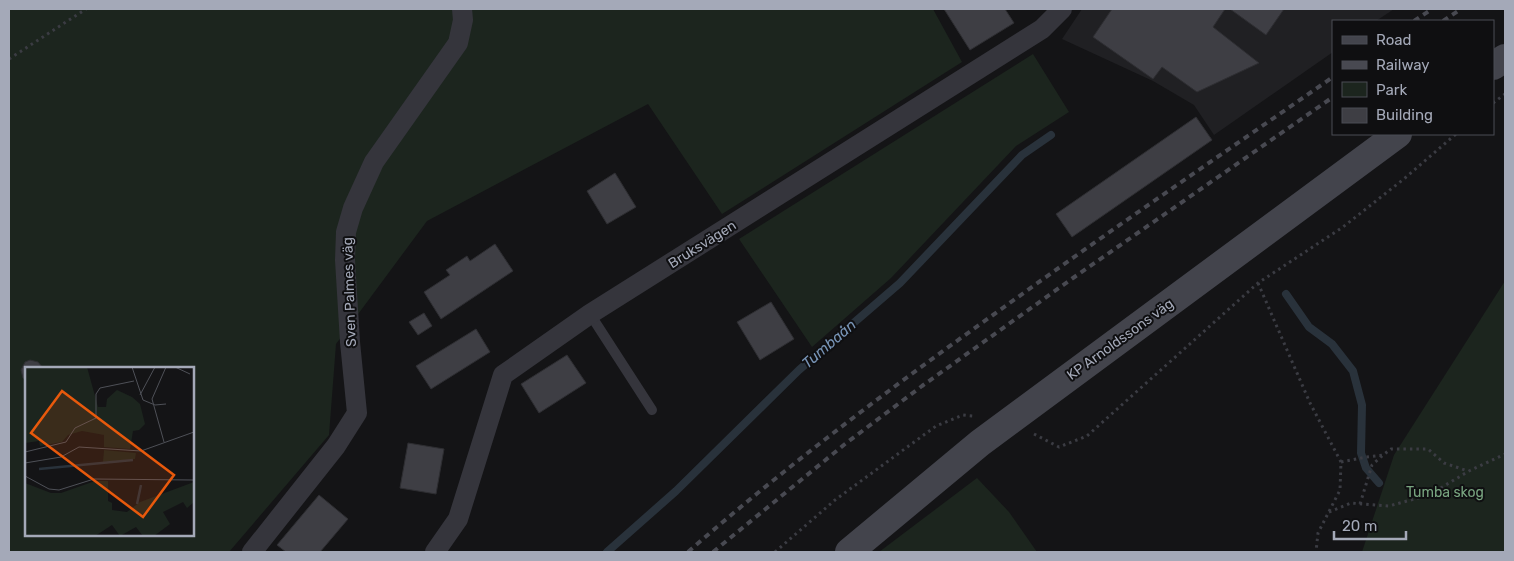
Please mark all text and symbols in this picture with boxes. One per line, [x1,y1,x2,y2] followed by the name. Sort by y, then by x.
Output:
[1332,20,1494,135] legend
[1376,31,1412,49] text: Road
[1376,56,1430,74] text: Railway
[1376,81,1407,99] text: Park
[1376,106,1433,124] text: Building
[665,217,739,272] street label: Bruksvägen
[339,237,360,347] street label: Sven Palmes väg
[1064,295,1177,384] street label: KP Arnoldssons väg
[798,316,860,372] water label: Tumbaån
[25,367,194,536] inset map
[1406,484,1484,501] park label: Tumba skog
[1334,508,1406,540] scale bar
[1342,517,1377,535] text: 20 m

